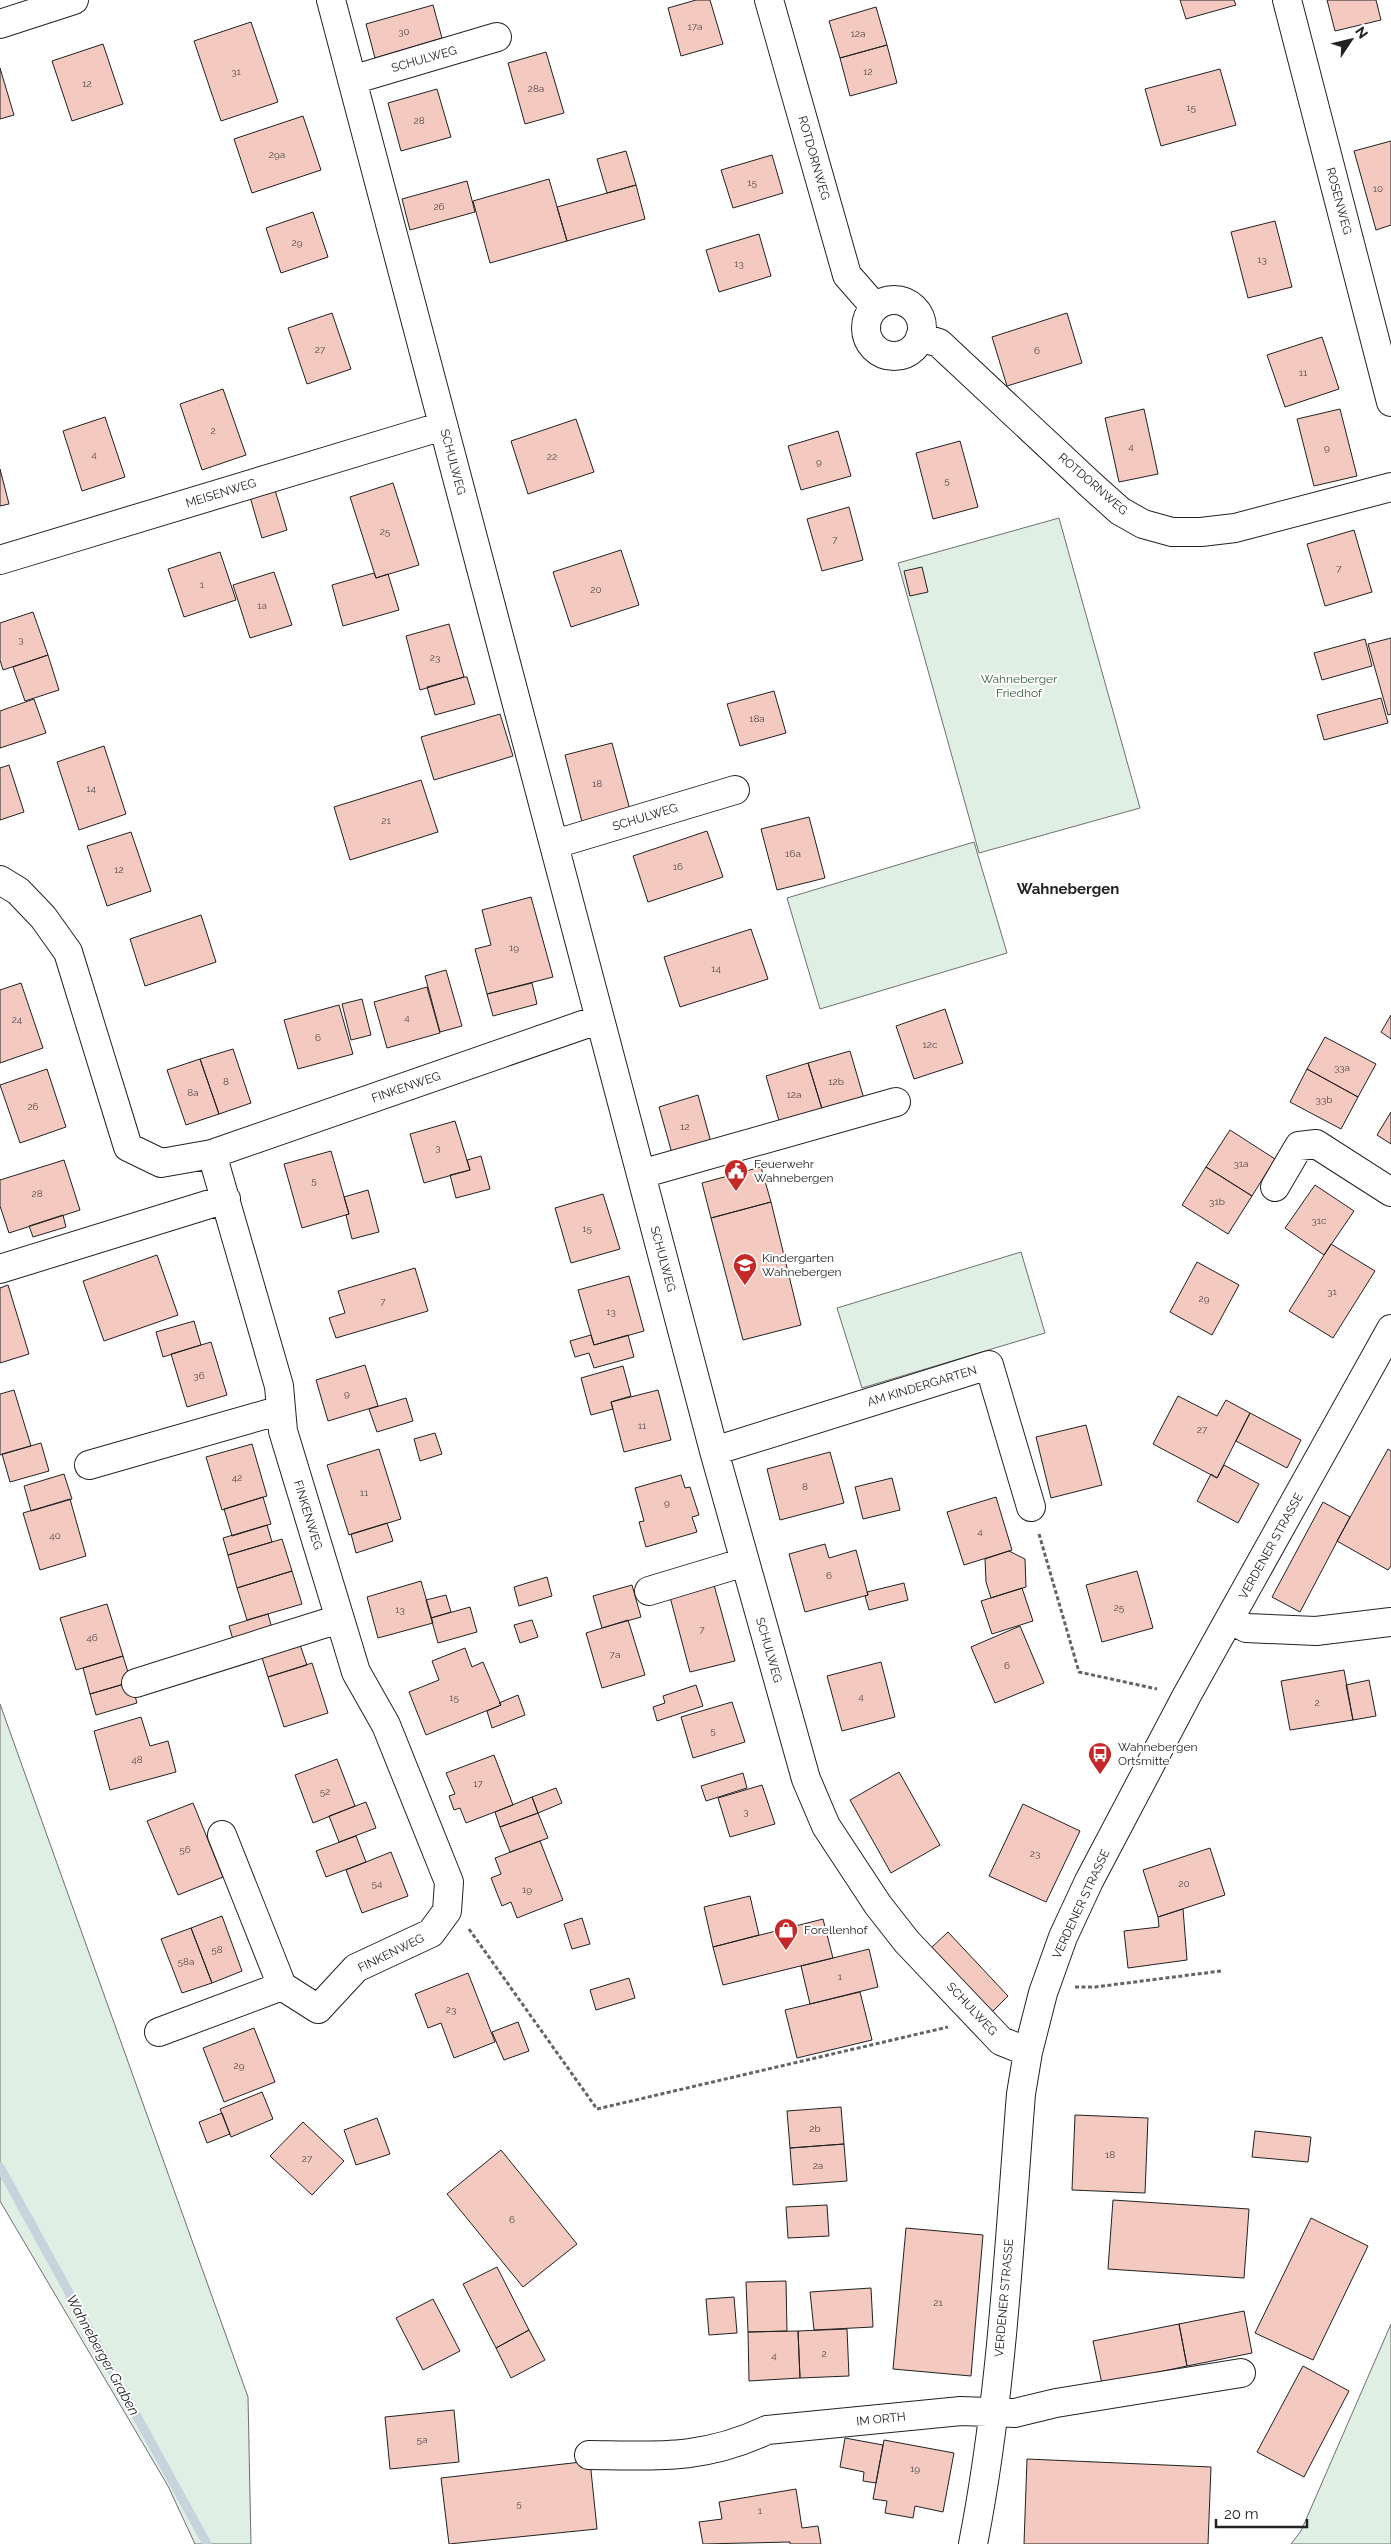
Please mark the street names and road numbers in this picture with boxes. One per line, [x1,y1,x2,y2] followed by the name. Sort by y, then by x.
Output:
[390,43,458,75] street label: SCHULWEG
[795,114,833,202] street label: ROTDORNWEG
[1323,166,1355,236] street label: ROSENWEG
[438,428,468,496] street label: SCHULWEG
[1056,450,1130,518] street label: ROTDORNWEG
[184,476,258,510] street label: MEISENWEG
[611,800,679,834] street label: SCHULWEG
[370,1069,442,1105] street label: FINKENWEG
[648,1225,678,1293] street label: SCHULWEG
[866,1363,978,1409] street label: AM KINDERGARTEN
[291,1479,325,1551] street label: FINKENWEG
[1236,1491,1306,1601] street label: VERDENER STRASSE
[753,1616,785,1684] street label: SCHULWEG
[1050,1847,1112,1961] street label: VERDENER STRASSE
[356,1931,426,1975] street label: FINKENWEG
[944,1980,1000,2038] street label: SCHULWEG
[992,2238,1016,2358] street label: VERDENER STRASSE
[856,2409,906,2429] street label: IM ORTH

